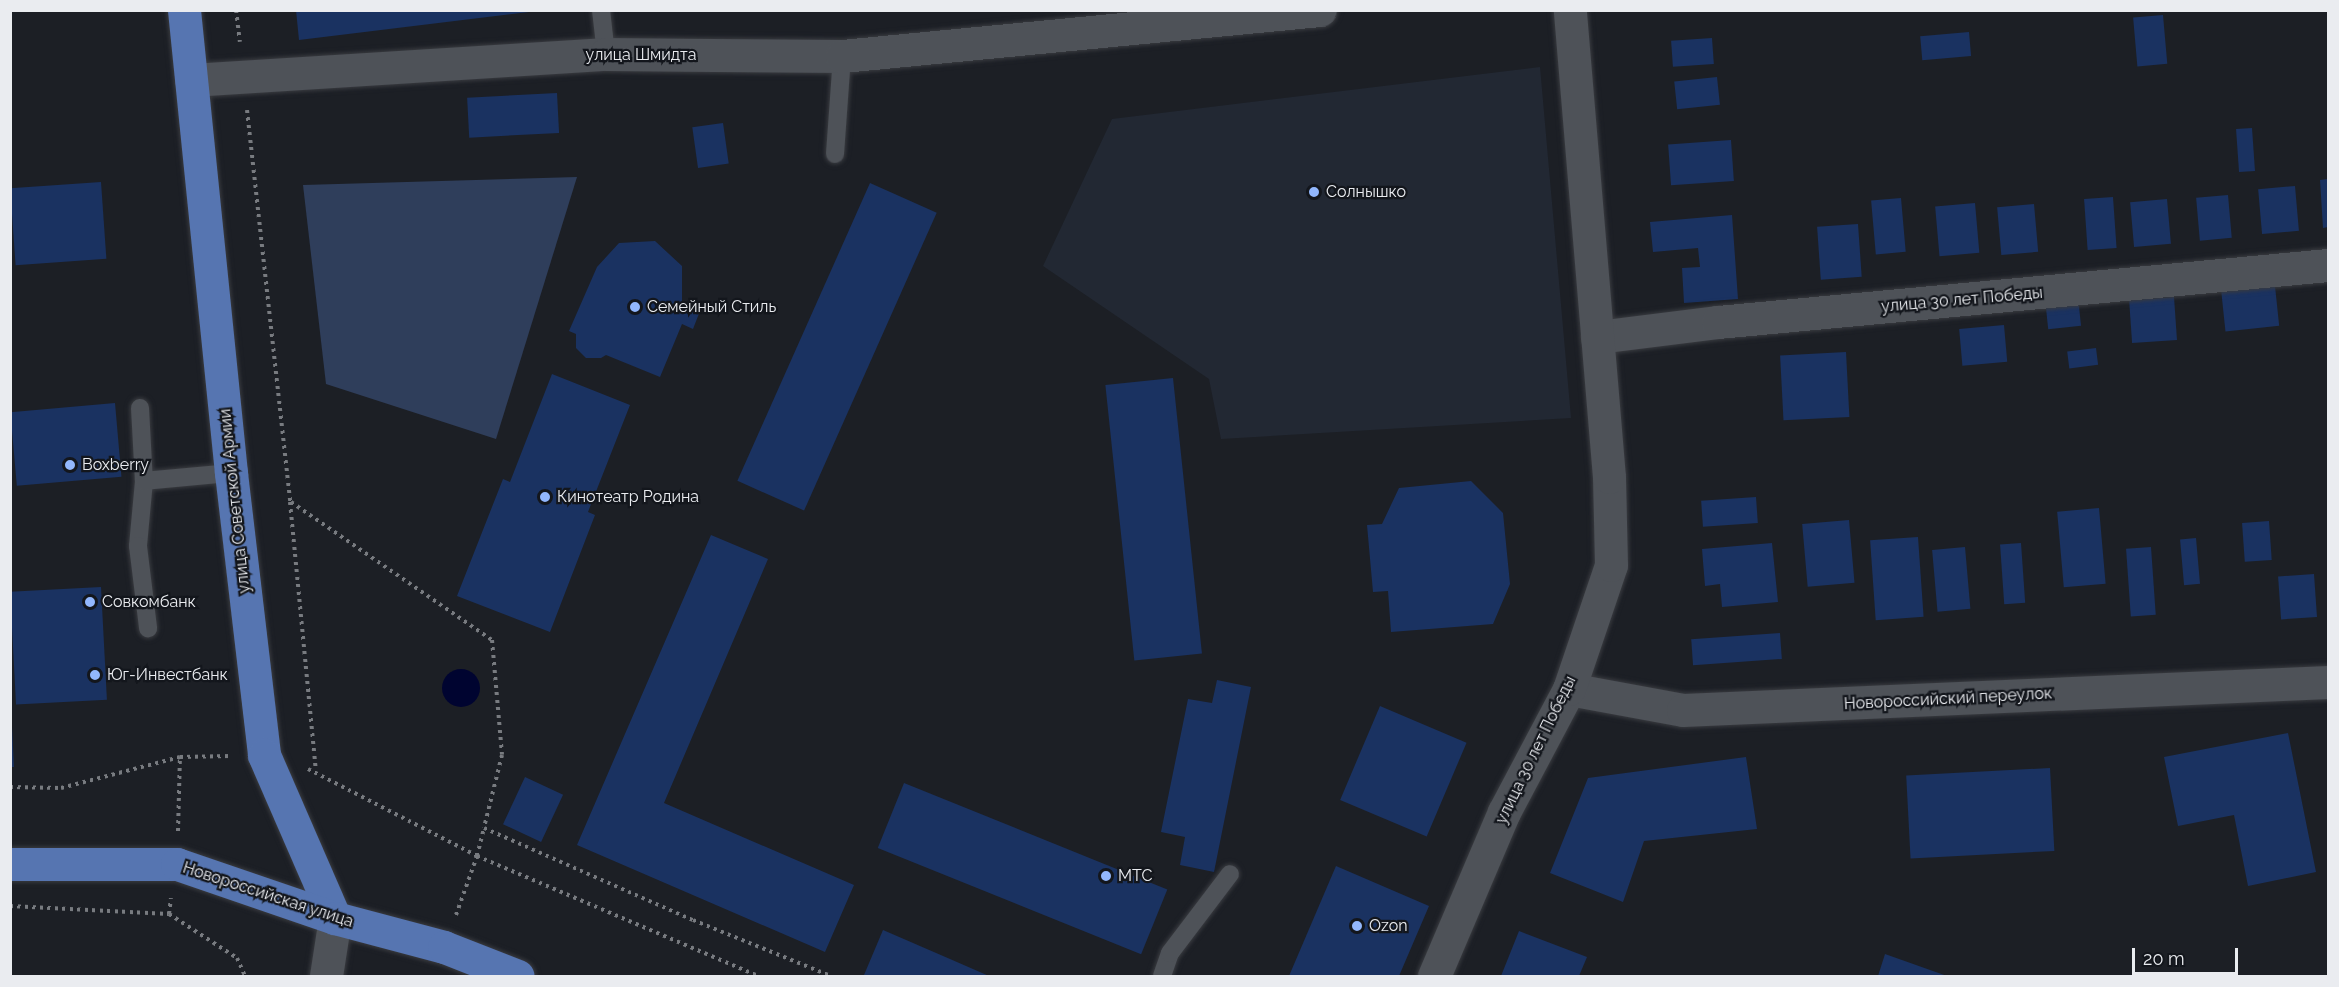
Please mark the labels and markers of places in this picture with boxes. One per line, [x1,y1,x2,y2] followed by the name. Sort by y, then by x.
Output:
[1326,182,1406,202] place label: Солнышко
[1307,185,1321,199] marker: Солнышко
[647,297,776,317] place label: Семейный Стиль
[628,300,642,314] marker: Семейный Стиль
[82,455,149,475] place label: Boxberry
[63,458,77,472] marker: Boxberry
[557,487,699,507] place label: Кинотеатр Родина
[538,490,552,504] marker: Кинотеатр Родина
[102,592,196,612] place label: Совкомбанк
[83,595,97,609] marker: Совкомбанк
[107,665,228,685] place label: Юг-Инвестбанк
[88,668,102,682] marker: Юг-Инвестбанк
[1118,866,1152,886] place label: МТС
[1099,869,1113,883] marker: МТС
[1369,916,1408,936] place label: Ozon
[1350,919,1364,933] marker: Ozon

